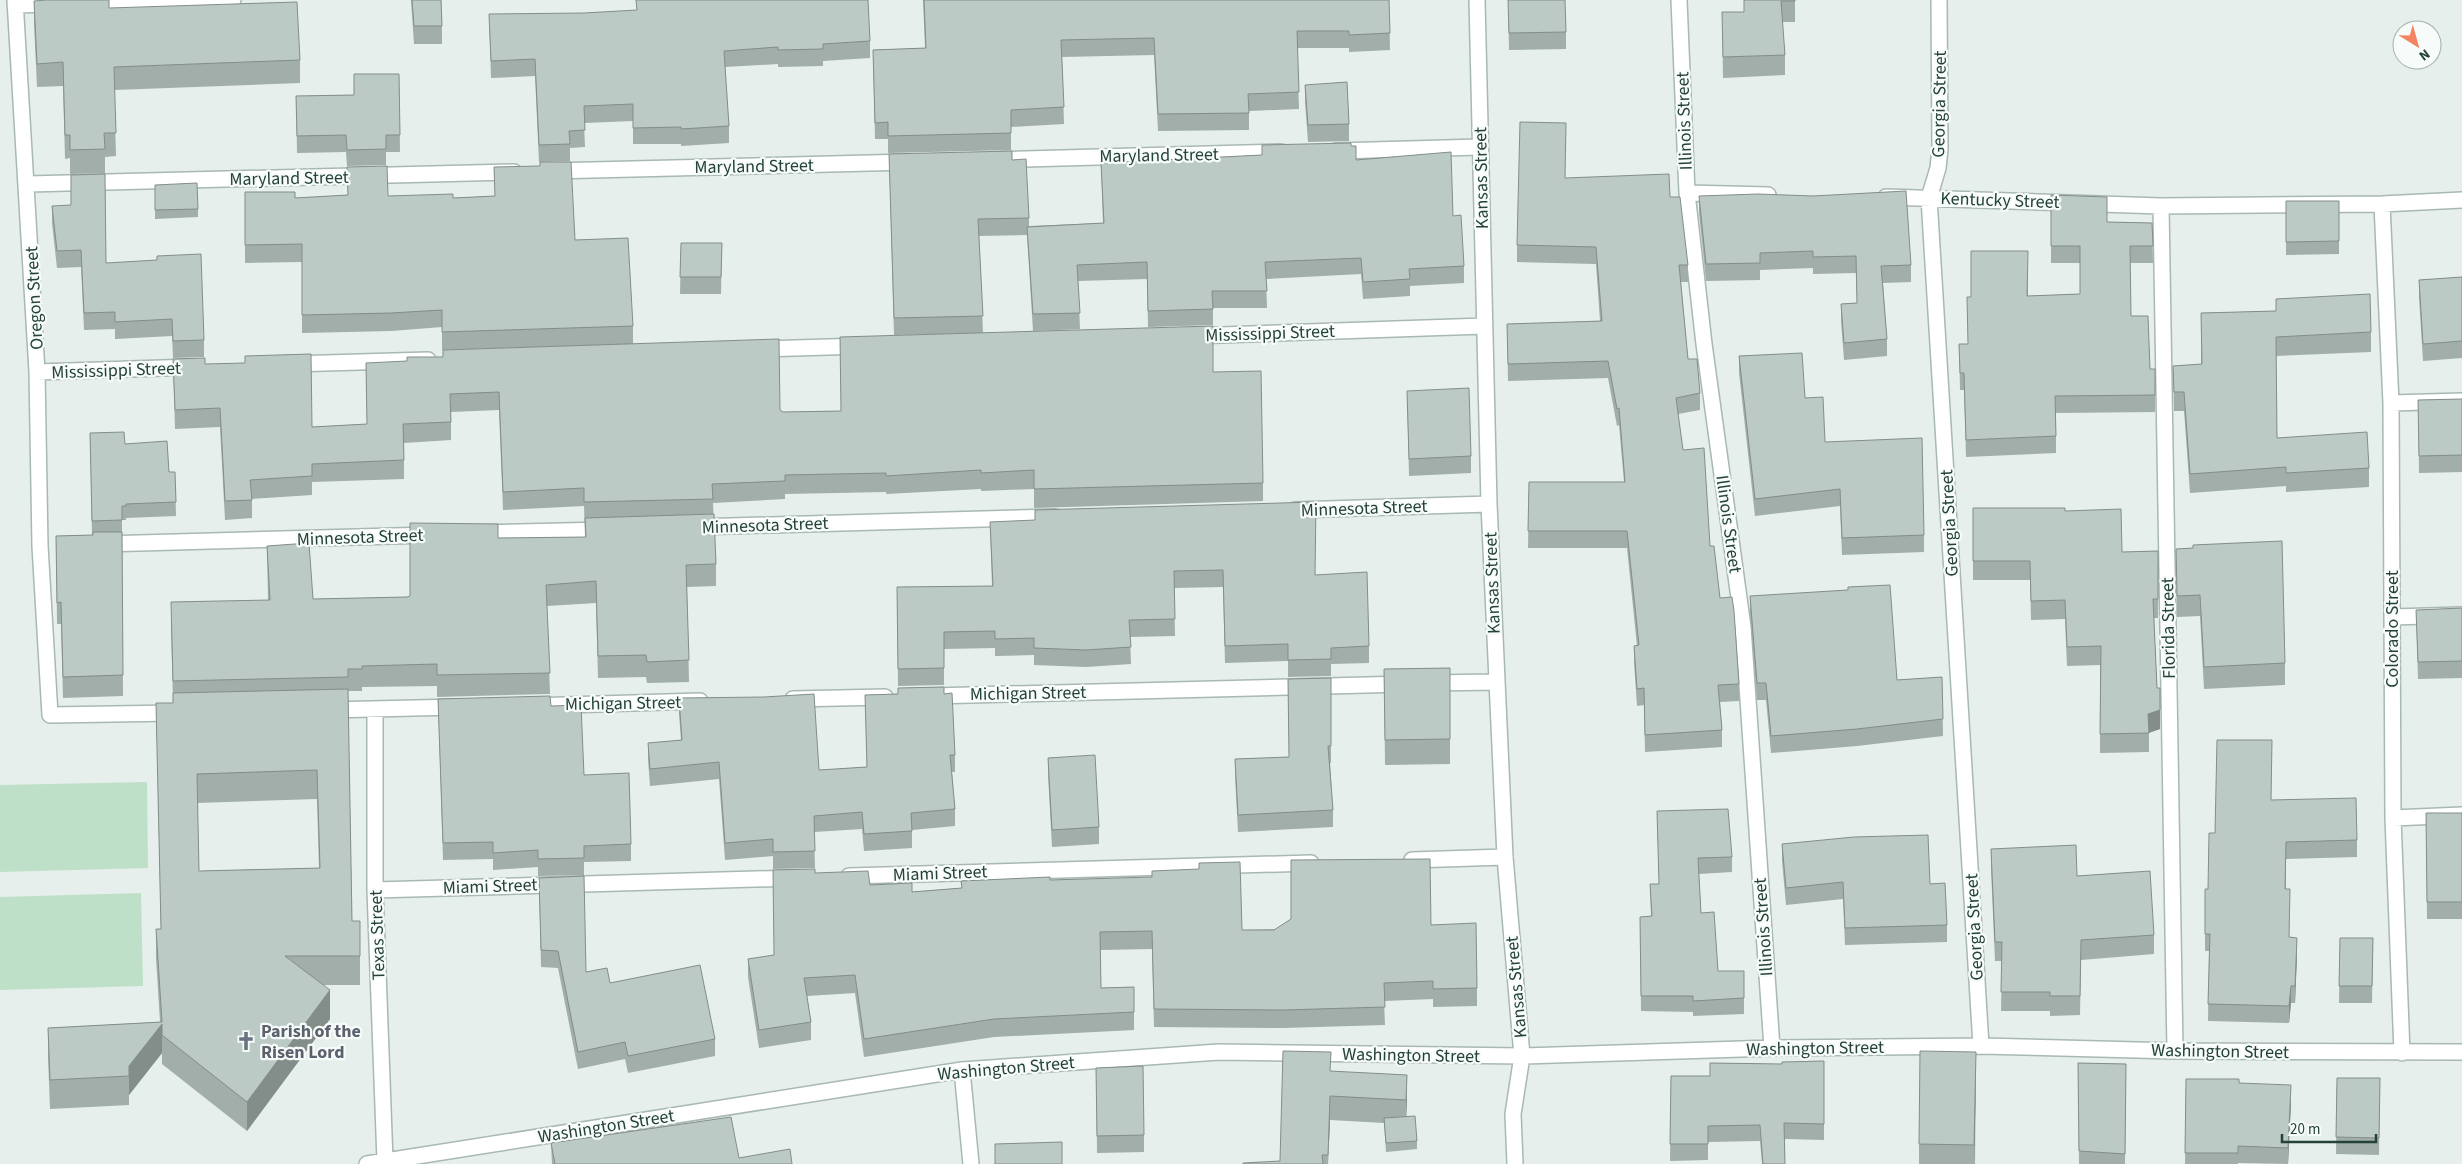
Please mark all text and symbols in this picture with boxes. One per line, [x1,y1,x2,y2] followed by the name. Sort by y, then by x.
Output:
[2392,20,2442,70] north arrow
[2414,44,2434,65] text: N
[1926,50,1953,158] street label: Georgia Street
[1670,71,1699,171] street label: Illinois Street
[1468,127,1495,229] street label: Kansas Street
[1099,142,1219,169] street label: Maryland Street
[694,153,814,180] street label: Maryland Street
[229,165,349,192] street label: Maryland Street
[1940,186,2060,215] street label: Kentucky Street
[19,245,50,351] street label: Oregon Street
[1205,319,1335,348] street label: Mississippi Street
[51,356,181,385] street label: Mississippi Street
[1934,469,1965,577] street label: Georgia Street
[1709,474,1748,575] street label: Illinois Street
[1300,494,1428,523] street label: Minnesota Street
[701,511,829,540] street label: Minnesota Street
[296,523,424,552] street label: Minnesota Street
[1478,531,1507,634] street label: Kansas Street
[2380,570,2405,688] street label: Colorado Street
[2155,577,2182,679] street label: Florida Street
[970,680,1086,707] street label: Michigan Street
[565,690,681,717] street label: Michigan Street
[892,859,988,888] street label: Miami Street
[442,872,538,901] street label: Miami Street
[1959,873,1990,981] street label: Georgia Street
[1748,877,1779,977] street label: Illinois Street
[363,889,392,981] street label: Texas Street
[1500,935,1533,1039] street label: Kansas Street
[261,1019,361,1065] place label: Parish of the Risen Lord
[235,1030,257,1052] church icon: Parish of the Risen Lord
[1746,1035,1884,1062] street label: Washington Street
[2151,1038,2289,1065] street label: Washington Street
[1342,1042,1480,1069] street label: Washington Street
[936,1050,1076,1087] street label: Washington Street
[536,1103,676,1150] street label: Washington Street
[2282,1112,2376,1144] scale bar
[2290,1119,2320,1140] text: 20 m

